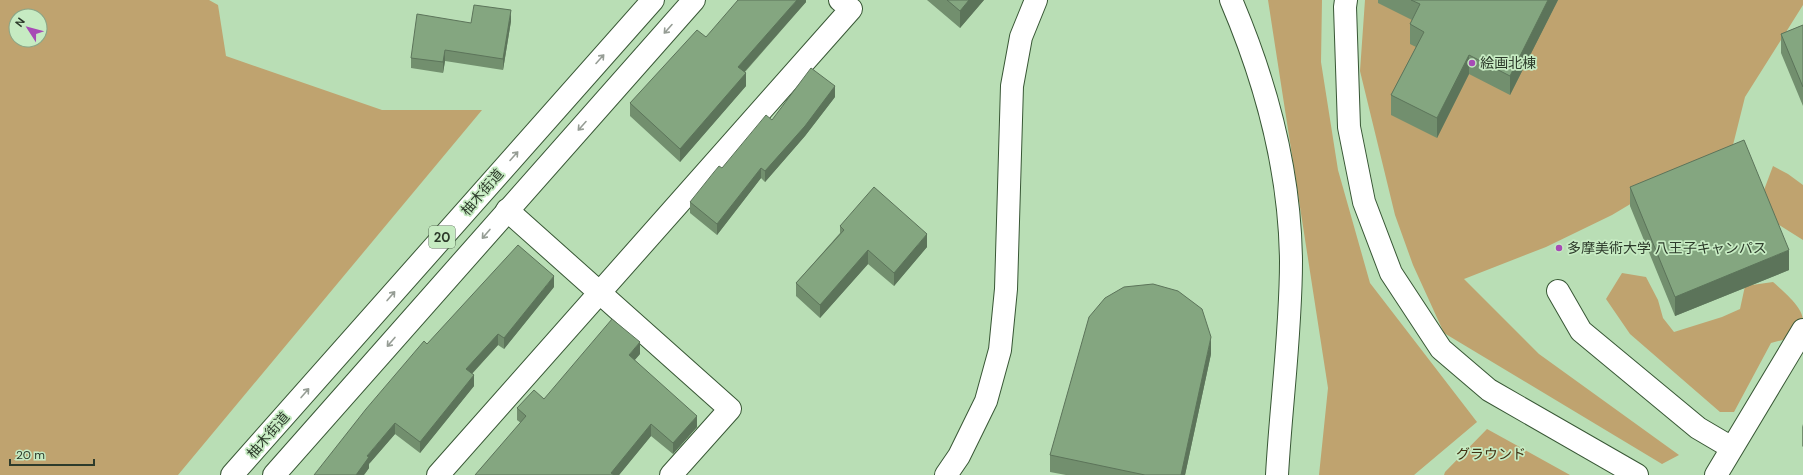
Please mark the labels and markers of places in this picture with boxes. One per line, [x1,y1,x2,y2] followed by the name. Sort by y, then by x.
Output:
[1480,54,1536,72] place label: 絵画北棟
[1467,58,1477,68] marker: 絵画北棟
[1567,239,1767,257] place label: 多摩美術大学 八王子キャンパス
[1554,243,1564,253] marker: 多摩美術大学 八王子キャンパス

